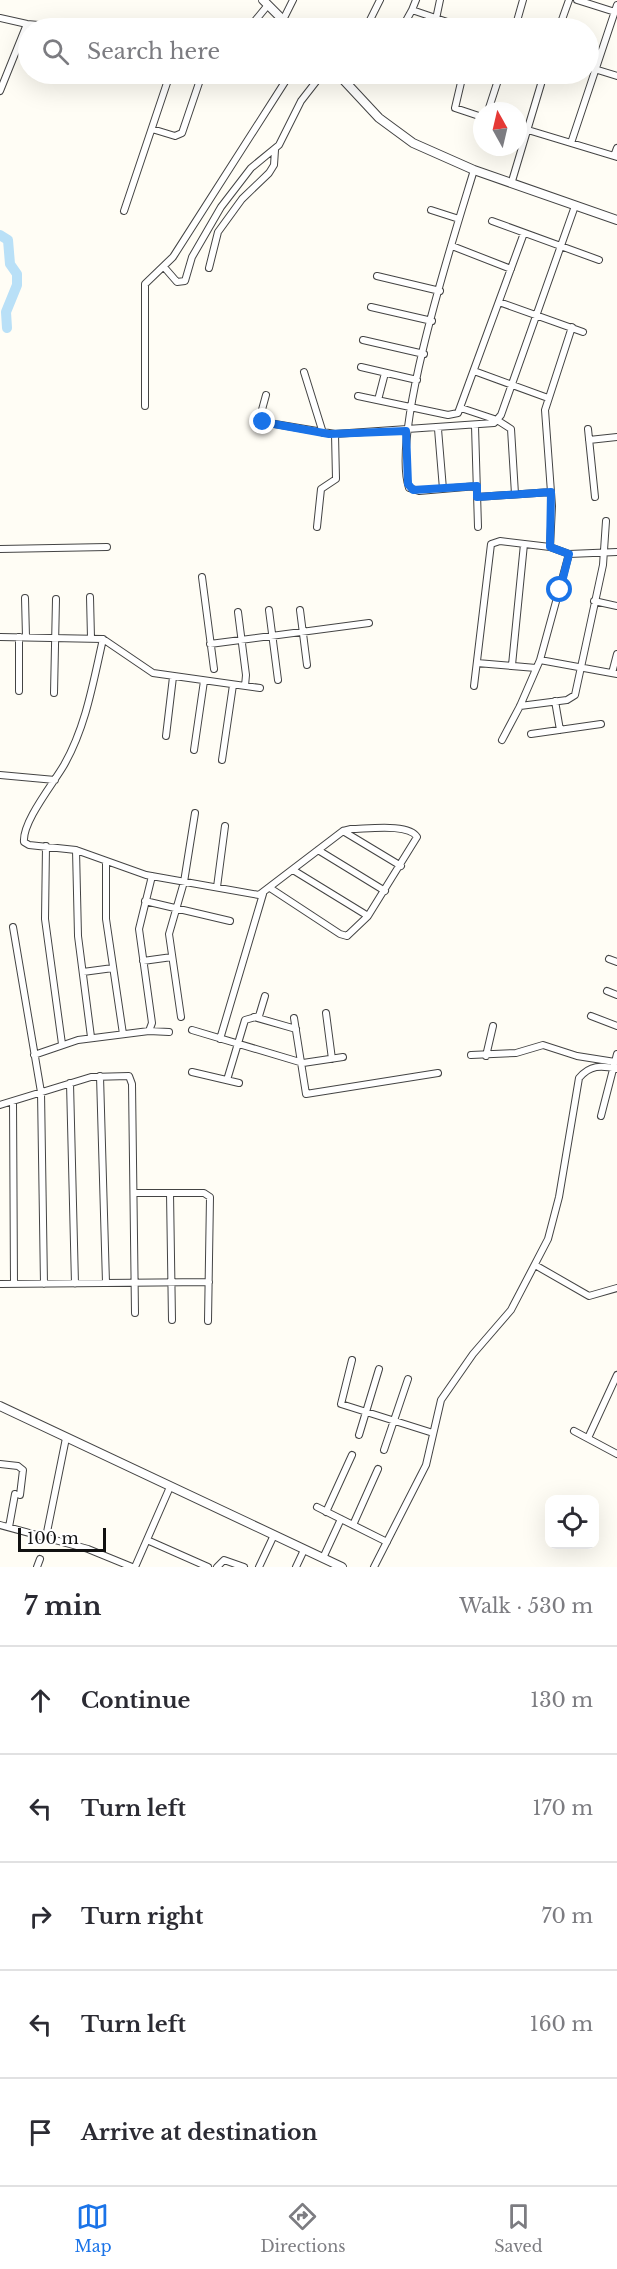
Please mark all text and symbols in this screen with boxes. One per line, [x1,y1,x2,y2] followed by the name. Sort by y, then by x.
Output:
[18,18,599,84] search box
[39,35,72,68] icon: search
[87,38,220,65] text: Search here
[473,102,527,156] north arrow
[249,408,275,434] route end
[546,576,572,602] route start
[545,1495,599,1549] map controls
[545,1495,599,1549] button: locate
[18,1525,106,1552] scale bar
[27,1528,79,1548] text: 100 m
[24,1590,101,1622] text: 7 min
[459,1594,593,1618] text: Walk · 530 m
[24,1684,57,1717] icon: ahead
[81,1687,190,1714] text: Continue
[530,1688,593,1712] text: 130 m
[24,1792,57,1825] icon: left
[81,1795,186,1822] text: Turn left
[533,1796,593,1820] text: 170 m
[24,1900,57,1933] icon: right
[81,1903,203,1930] text: Turn right
[541,1904,593,1928] text: 70 m
[24,2008,57,2041] icon: left
[81,2011,186,2038] text: Turn left
[530,2012,593,2036] text: 160 m
[24,2116,57,2149] icon: arrive
[81,2119,318,2146] text: Arrive at destination
[74,2200,112,2256] tab: Map
[260,2200,345,2256] tab: Directions
[494,2200,543,2256] tab: Saved

